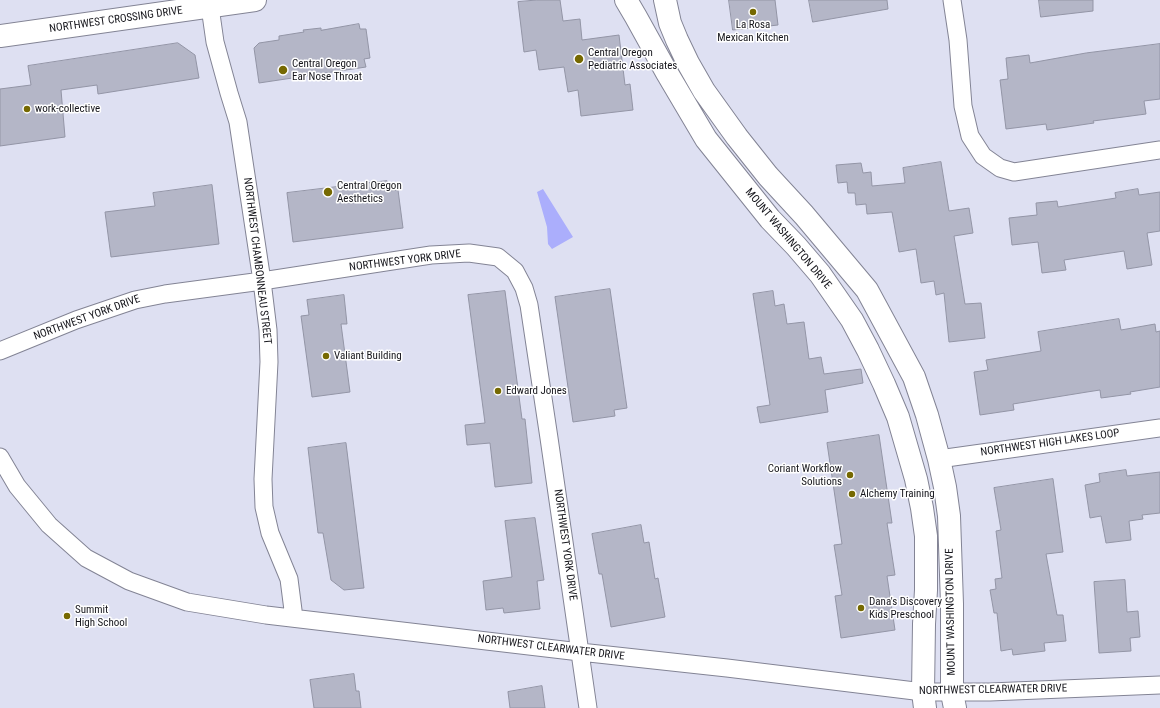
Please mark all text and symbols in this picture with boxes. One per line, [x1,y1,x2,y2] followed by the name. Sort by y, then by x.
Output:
[49,4,183,36] street label: NORTHWEST CROSSING DRIVE
[748,7,758,17] marker: La Rosa Mexican Kitchen
[717,18,789,44] place label: La Rosa Mexican Kitchen
[588,46,677,72] place label: Central Oregon Pediatric Associates
[573,53,585,65] marker: Central Oregon Pediatric Associates
[292,57,362,83] place label: Central Oregon Ear Nose Throat
[277,64,289,76] marker: Central Oregon Ear Nose Throat
[35,102,100,116] place label: work-collective
[22,104,32,114] marker: work-collective
[240,177,274,345] street label: NORTHWEST CHAMBONNEAU STREET
[337,179,402,205] place label: Central Oregon Aesthetics
[322,186,334,198] marker: Central Oregon Aesthetics
[742,186,834,292] street label: MOUNT WASHINGTON DRIVE
[348,248,462,274] street label: NORTHWEST YORK DRIVE
[32,293,142,343] street label: NORTHWEST YORK DRIVE
[334,349,402,363] place label: Valiant Building
[321,351,331,361] marker: Valiant Building
[506,384,567,398] place label: Edward Jones
[493,386,503,396] marker: Edward Jones
[980,427,1120,459] street label: NORTHWEST HIGH LAKES LOOP
[768,462,842,488] place label: Coriant Workflow Solutions
[845,470,855,480] marker: Coriant Workflow Solutions
[860,487,935,501] place label: Alchemy Training
[551,488,579,602] street label: NORTHWEST YORK DRIVE
[847,489,857,499] marker: Alchemy Training
[943,548,959,676] street label: MOUNT WASHINGTON DRIVE
[869,595,942,621] place label: Dana's Discovery Kids Preschool
[75,603,127,629] place label: Summit High School
[856,603,866,613] marker: Dana's Discovery Kids Preschool
[62,611,72,621] marker: Summit High School
[477,632,625,664] street label: NORTHWEST CLEARWATER DRIVE
[919,682,1067,698] street label: NORTHWEST CLEARWATER DRIVE

